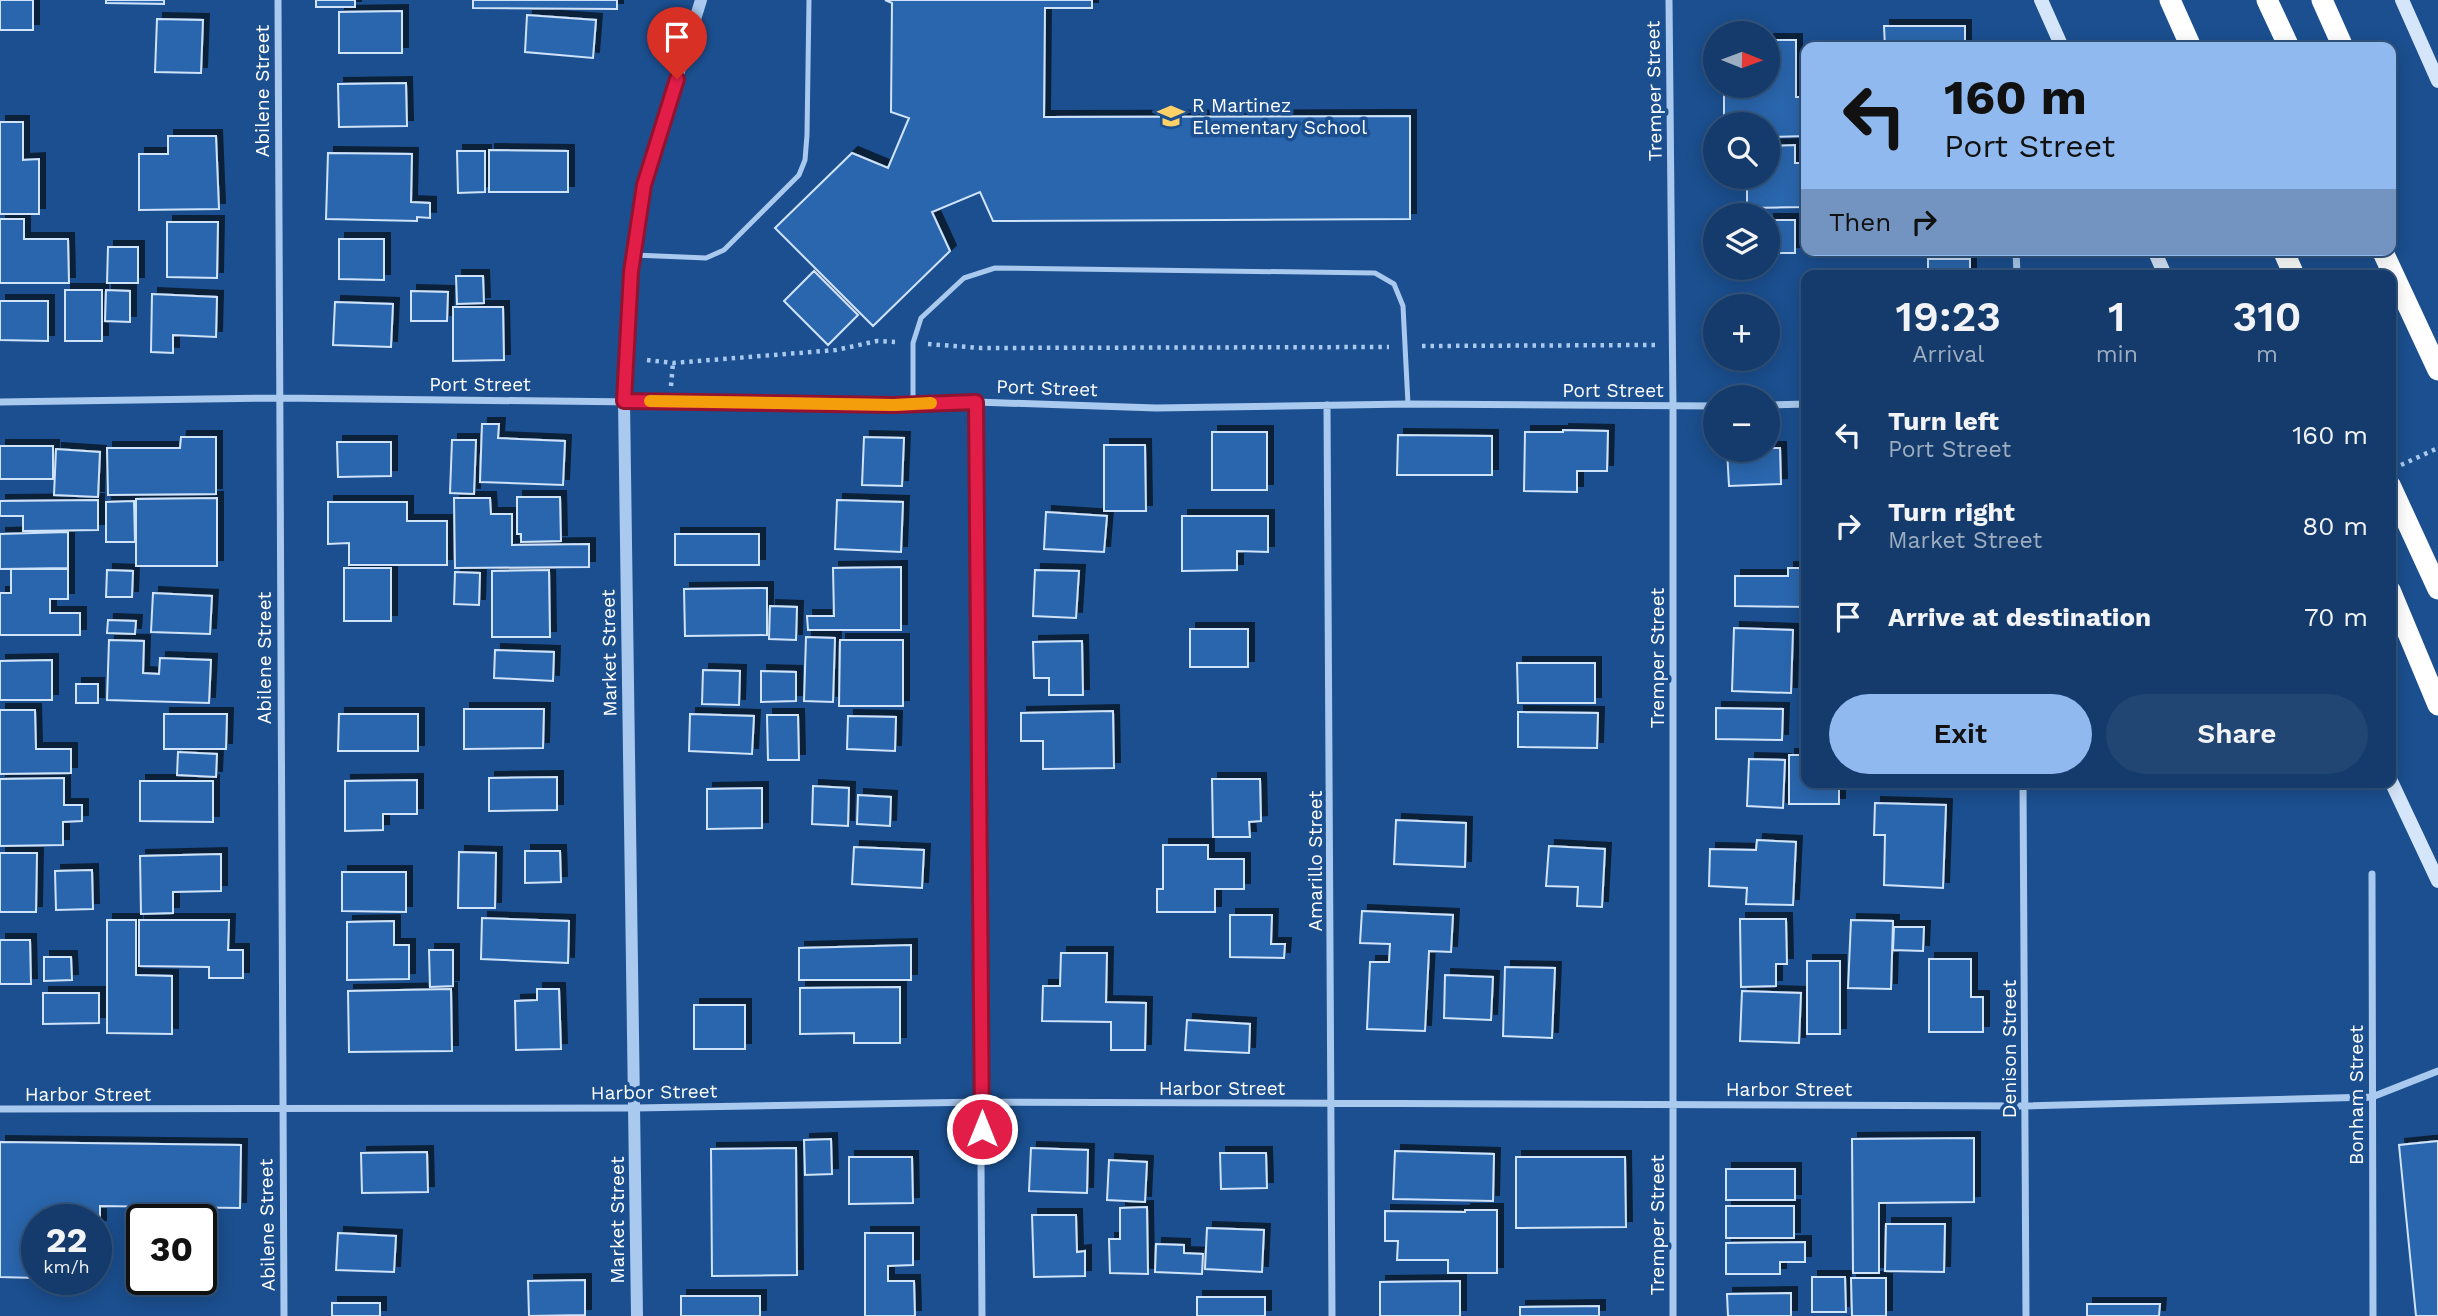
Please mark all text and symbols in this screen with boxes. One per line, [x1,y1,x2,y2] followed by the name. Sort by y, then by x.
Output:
[647,7,707,79] pin
[658,18,696,56] icon: arrive
[1641,21,1667,161] street label: Tremper Street
[1703,21,1780,98] north arrow
[1703,21,1780,462] map controls
[251,25,274,157] street label: Abilene Street
[1944,68,2087,126] text: 160 m
[1829,70,1920,161] icon: left
[1192,94,1367,139] place label: R Martinez Elementary School
[1156,101,1186,131] school or university icon: R Martinez Elementary School
[1703,112,1780,189] button: search
[1944,127,2115,165] text: Port Street
[1703,203,1780,280] button: layers
[1905,203,1943,241] icon: right
[1829,207,1891,237] text: Then
[1896,292,2001,341] text: 19:23
[2108,292,2126,341] text: 1
[2232,292,2301,341] text: 310
[1703,294,1780,371] button: +
[1912,341,1984,368] text: Arrival
[2096,341,2138,368] text: min
[2256,341,2278,368] text: m
[429,373,531,396] street label: Port Street
[996,375,1098,401] street label: Port Street
[1562,379,1664,402] street label: Port Street
[1703,385,1780,462] button: −
[1888,406,1999,436] text: Turn left
[1829,416,1867,454] icon: left
[2292,420,2368,450] text: 160 m
[1888,436,2011,463] text: Port Street
[1888,497,2015,527] text: Turn right
[1829,507,1867,545] icon: right
[2302,511,2368,541] text: 80 m
[1888,527,2042,554] text: Market Street
[1646,588,1669,728] street label: Tremper Street
[596,589,622,717] street label: Market Street
[253,592,276,724] street label: Abilene Street
[1829,598,1867,636] icon: arrive
[1888,602,2151,632] text: Arrive at destination
[2304,602,2368,632] text: 70 m
[1829,694,2092,774] button: Exit
[2106,694,2368,774] button: Share
[1304,791,1327,931] street label: Amarillo Street
[1998,980,2021,1118] street label: Denison Street
[2345,1025,2368,1165] street label: Bonham Street
[1159,1077,1285,1100] street label: Harbor Street
[1726,1078,1852,1101] street label: Harbor Street
[590,1079,718,1105] street label: Harbor Street
[25,1083,151,1106] street label: Harbor Street
[945,1092,1019,1166] position arrow
[1646,1155,1669,1295] street label: Tremper Street
[606,1156,629,1284] street label: Market Street
[254,1158,280,1292] street label: Abilene Street
[126,1204,217,1295] speed limit sign: 30
[46,1219,87,1261] text: 22
[43,1256,90,1277] text: km/h

